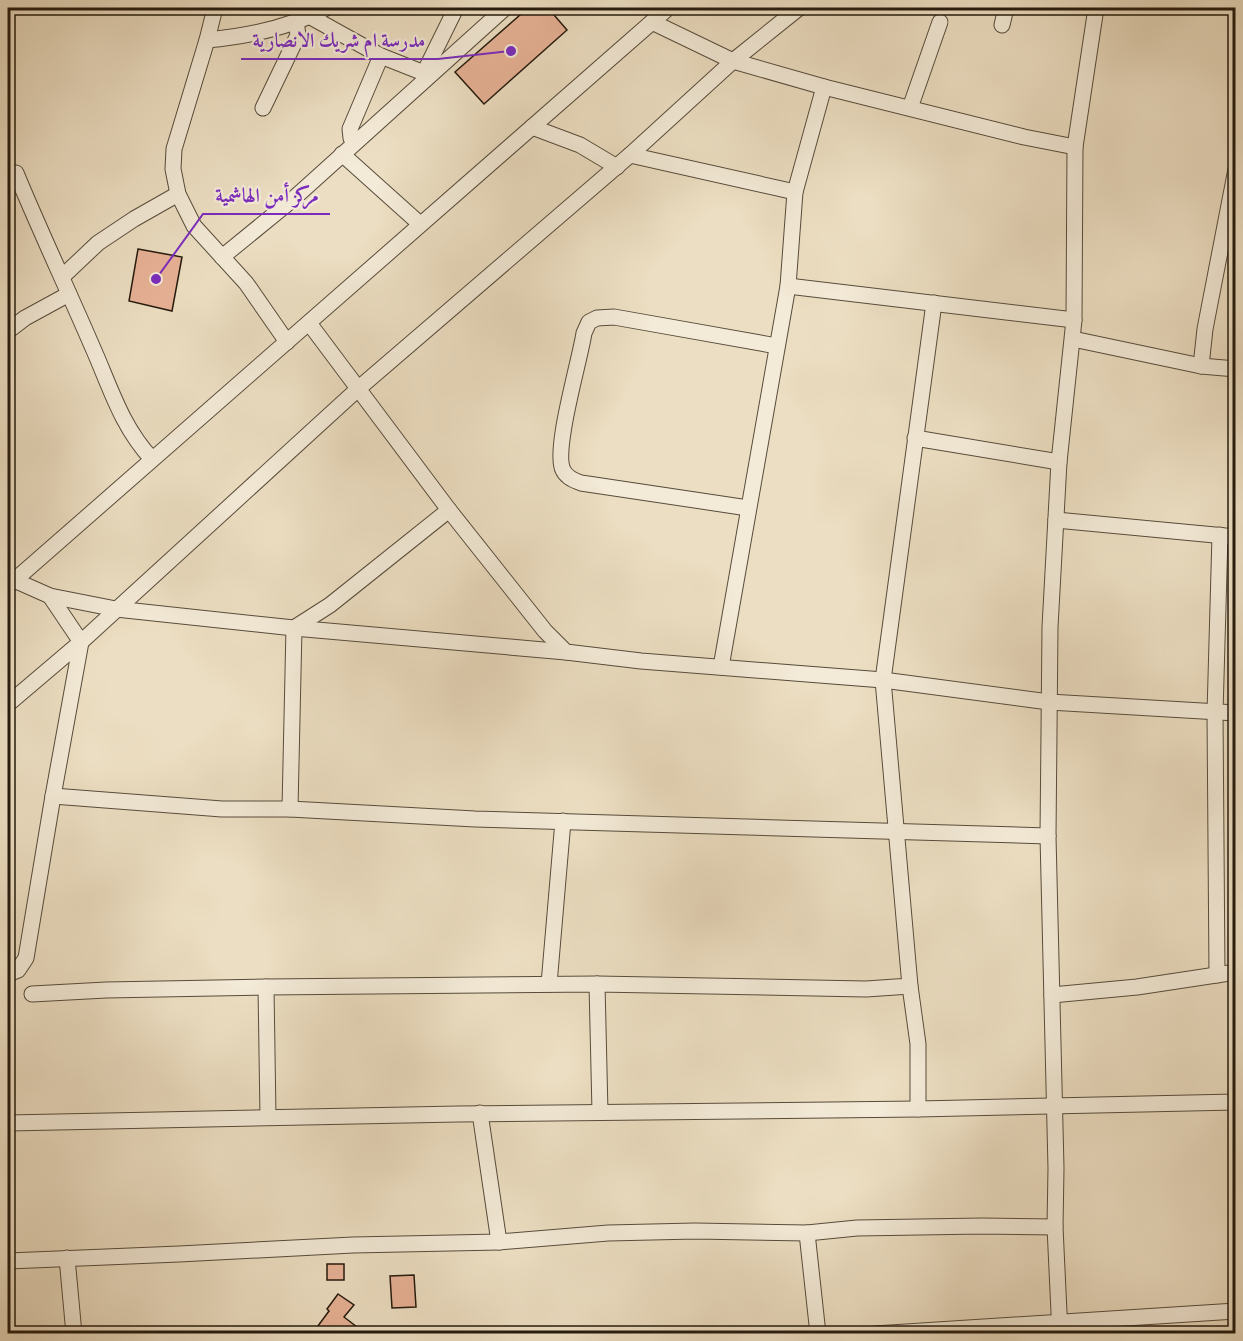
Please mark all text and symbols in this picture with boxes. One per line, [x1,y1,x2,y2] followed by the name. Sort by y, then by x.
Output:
[241,21,438,59] callout: مدرسة ام شريك الانصارية
[253,29,425,58] text: مدرسة ام شريك الانصارية
[203,176,330,214] callout: مركز أمن الهاشمية
[215,182,319,210] text: مركز أمن الهاشمية

